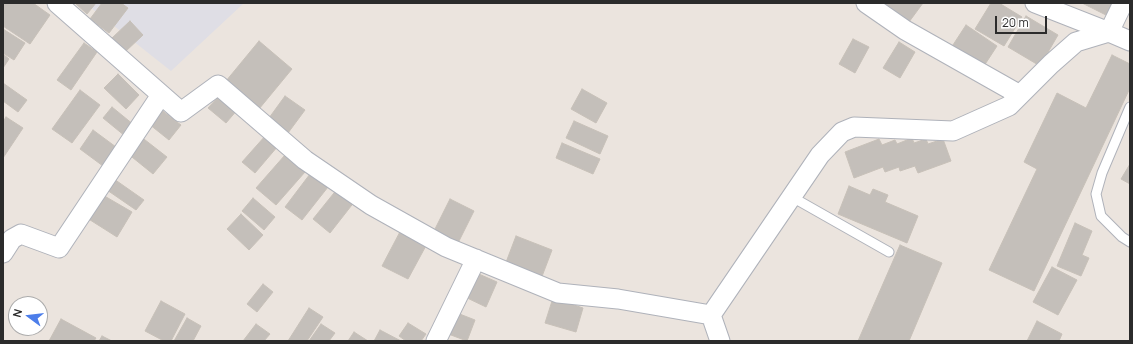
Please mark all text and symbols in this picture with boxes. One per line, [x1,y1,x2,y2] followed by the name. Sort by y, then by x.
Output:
[997,8,1049,34] scale bar
[1002,14,1029,31] text: 20 m
[8,296,48,336] north arrow
[9,307,25,319] text: N

